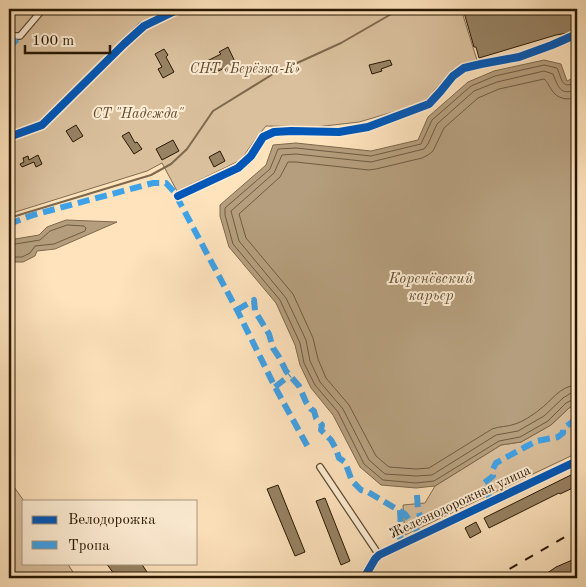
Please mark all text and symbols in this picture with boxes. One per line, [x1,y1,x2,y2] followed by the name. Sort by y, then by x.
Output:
[25,22,110,54] scale bar
[32,34,74,49] text: 100 m
[190,62,300,77] park label: СНТ «Берёзка-К»
[92,107,184,121] park label: СТ "Надежда"
[388,272,474,304] water label: Коренёвский карьер
[387,463,533,541] street label: Железнодорожная улица
[22,500,198,564] legend
[68,513,156,528] text: Велодорожка
[68,539,110,554] text: Тропа

